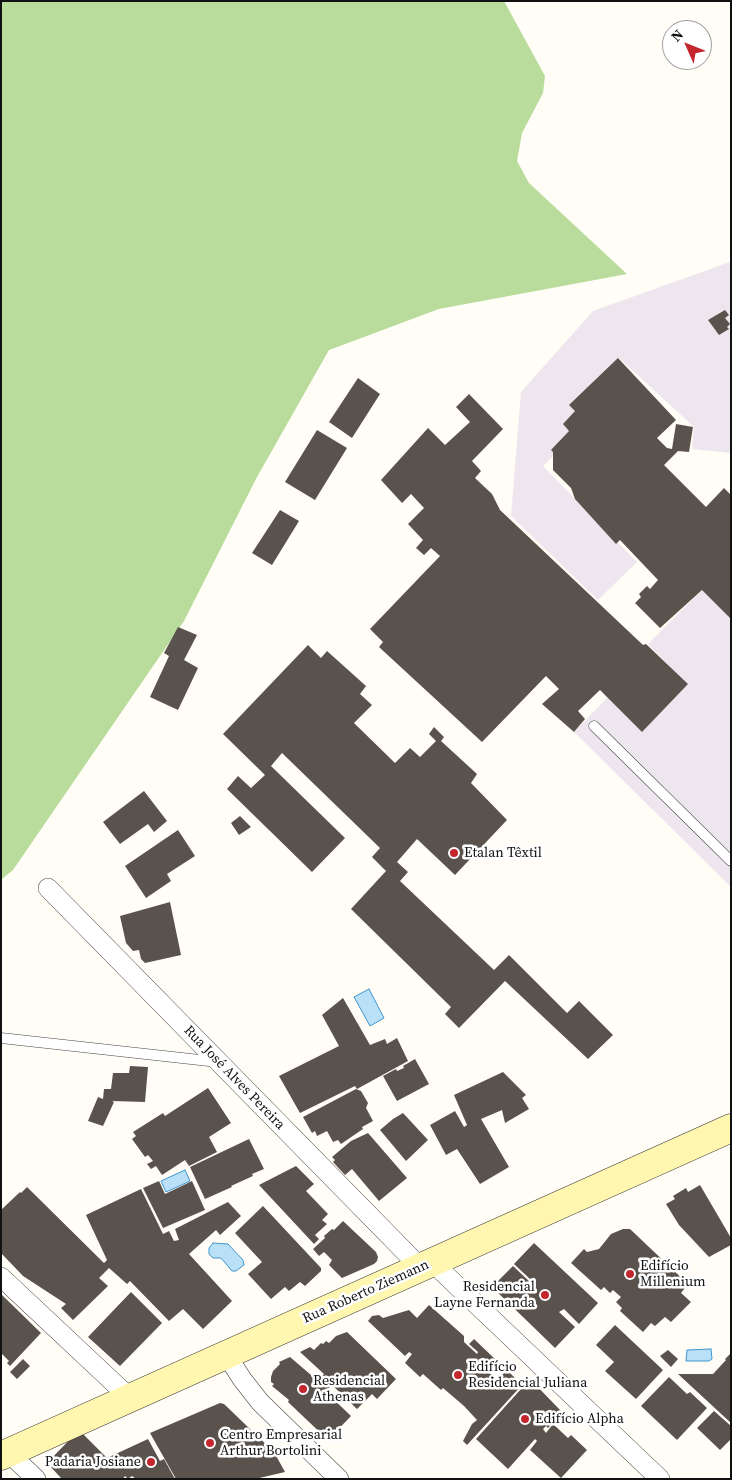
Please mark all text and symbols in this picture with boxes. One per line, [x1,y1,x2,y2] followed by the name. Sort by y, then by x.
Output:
[662,20,712,70] north arrow
[666,25,688,46] text: N
[464,845,542,861] place label: Etalan Têxtil
[448,847,460,859] marker: Etalan Têxtil
[180,1022,288,1134] street label: Rua José Alves Pereira
[300,1257,432,1327] street label: Rua Roberto Ziemann
[640,1258,706,1290] place label: Edifício Millenium
[624,1268,636,1280] marker: Edifício Millenium
[434,1279,535,1311] place label: Residencial Layne Fernanda
[539,1289,551,1301] marker: Residencial Layne Fernanda
[468,1359,587,1391] place label: Edifício Residencial Juliana
[452,1369,464,1381] marker: Edifício Residencial Juliana
[313,1373,385,1405] place label: Residencial Athenas
[297,1383,309,1395] marker: Residencial Athenas
[535,1411,624,1427] place label: Edifício Alpha
[519,1413,531,1425] marker: Edifício Alpha
[220,1427,342,1460] place label: Centro Empresarial Arthur Bortolini
[204,1437,216,1449] marker: Centro Empresarial Arthur Bortolini
[45,1454,141,1470] place label: Padaria Josiane
[145,1456,157,1468] marker: Padaria Josiane

